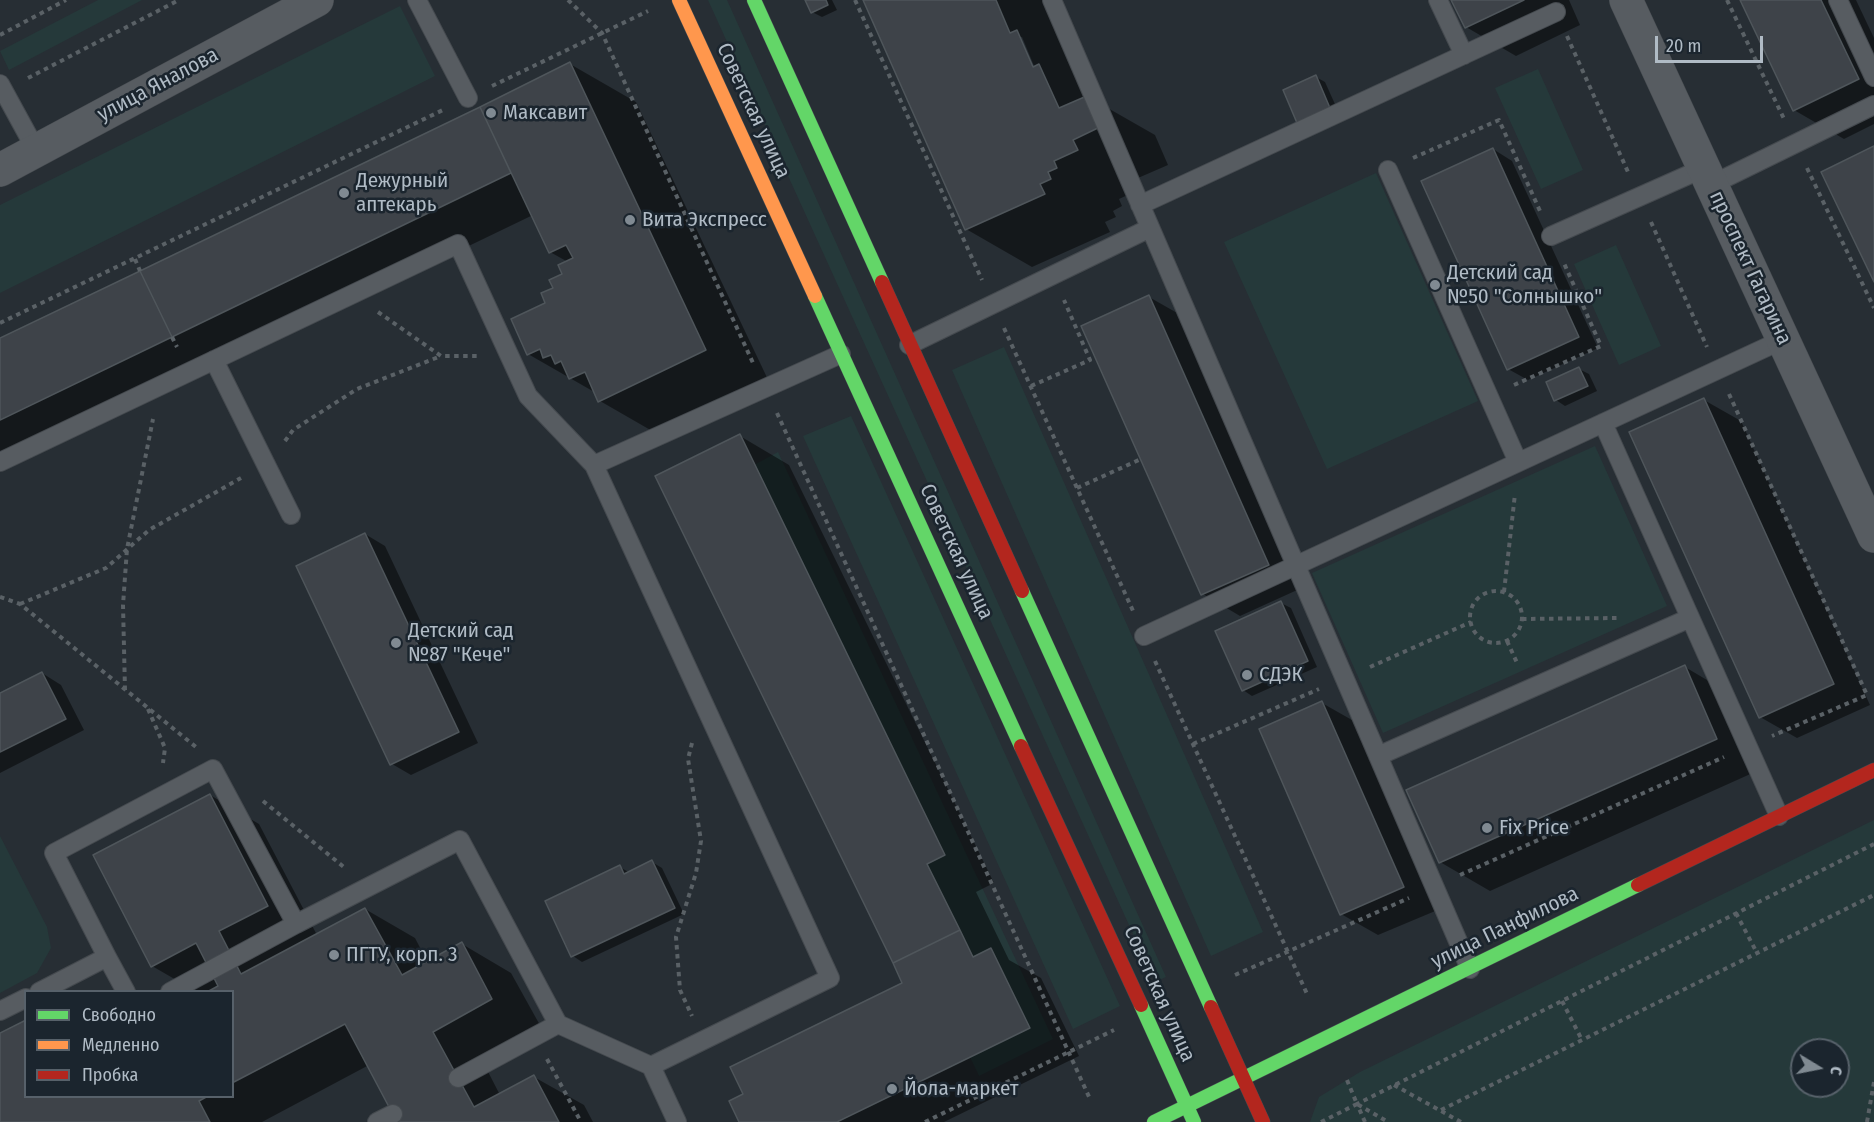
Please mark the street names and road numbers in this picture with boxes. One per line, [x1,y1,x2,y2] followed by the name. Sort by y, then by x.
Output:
[711,39,795,183] street label: Советская улица
[93,43,223,127] street label: улица Яналова
[1703,187,1797,349] street label: проспект Гагарина
[914,480,998,624] street label: Советская улица
[1427,881,1583,975] street label: улица Панфилова
[1118,922,1200,1066] street label: Советская улица

